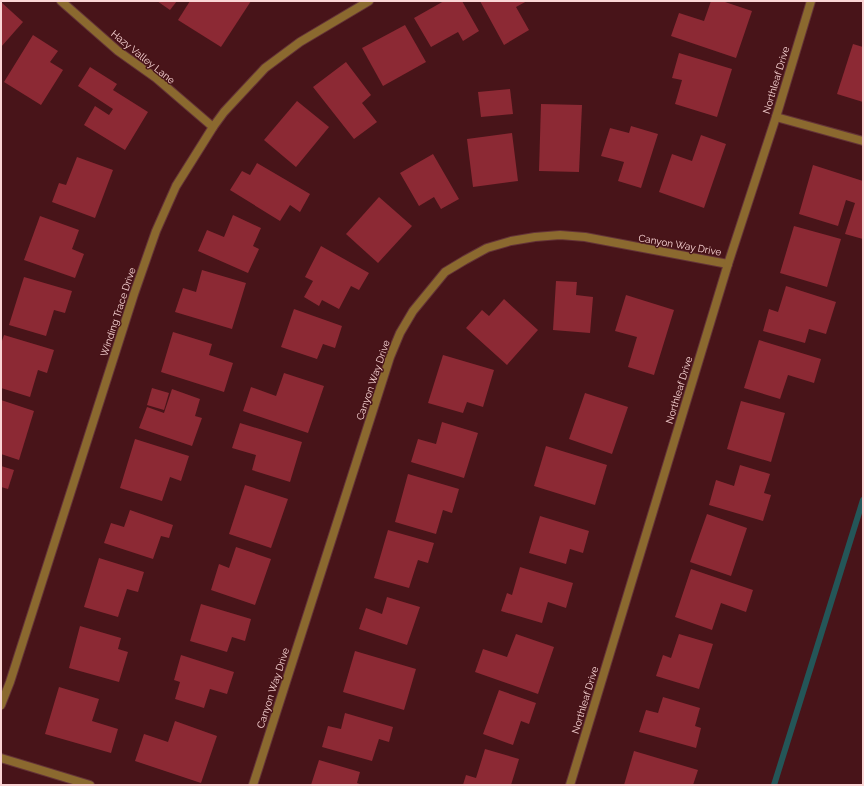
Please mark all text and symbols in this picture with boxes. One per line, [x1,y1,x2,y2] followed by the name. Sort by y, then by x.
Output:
[109,28,177,86] street label: Hazy Valley Lane
[761,45,791,115] street label: Northleaf Drive
[638,232,722,258] street label: Canyon Way Drive
[98,266,138,358] street label: Winding Trace Drive
[354,338,392,422] street label: Canyon Way Drive
[664,355,694,425] street label: Northleaf Drive
[255,646,291,730] street label: Canyon Way Drive
[570,665,600,735] street label: Northleaf Drive

